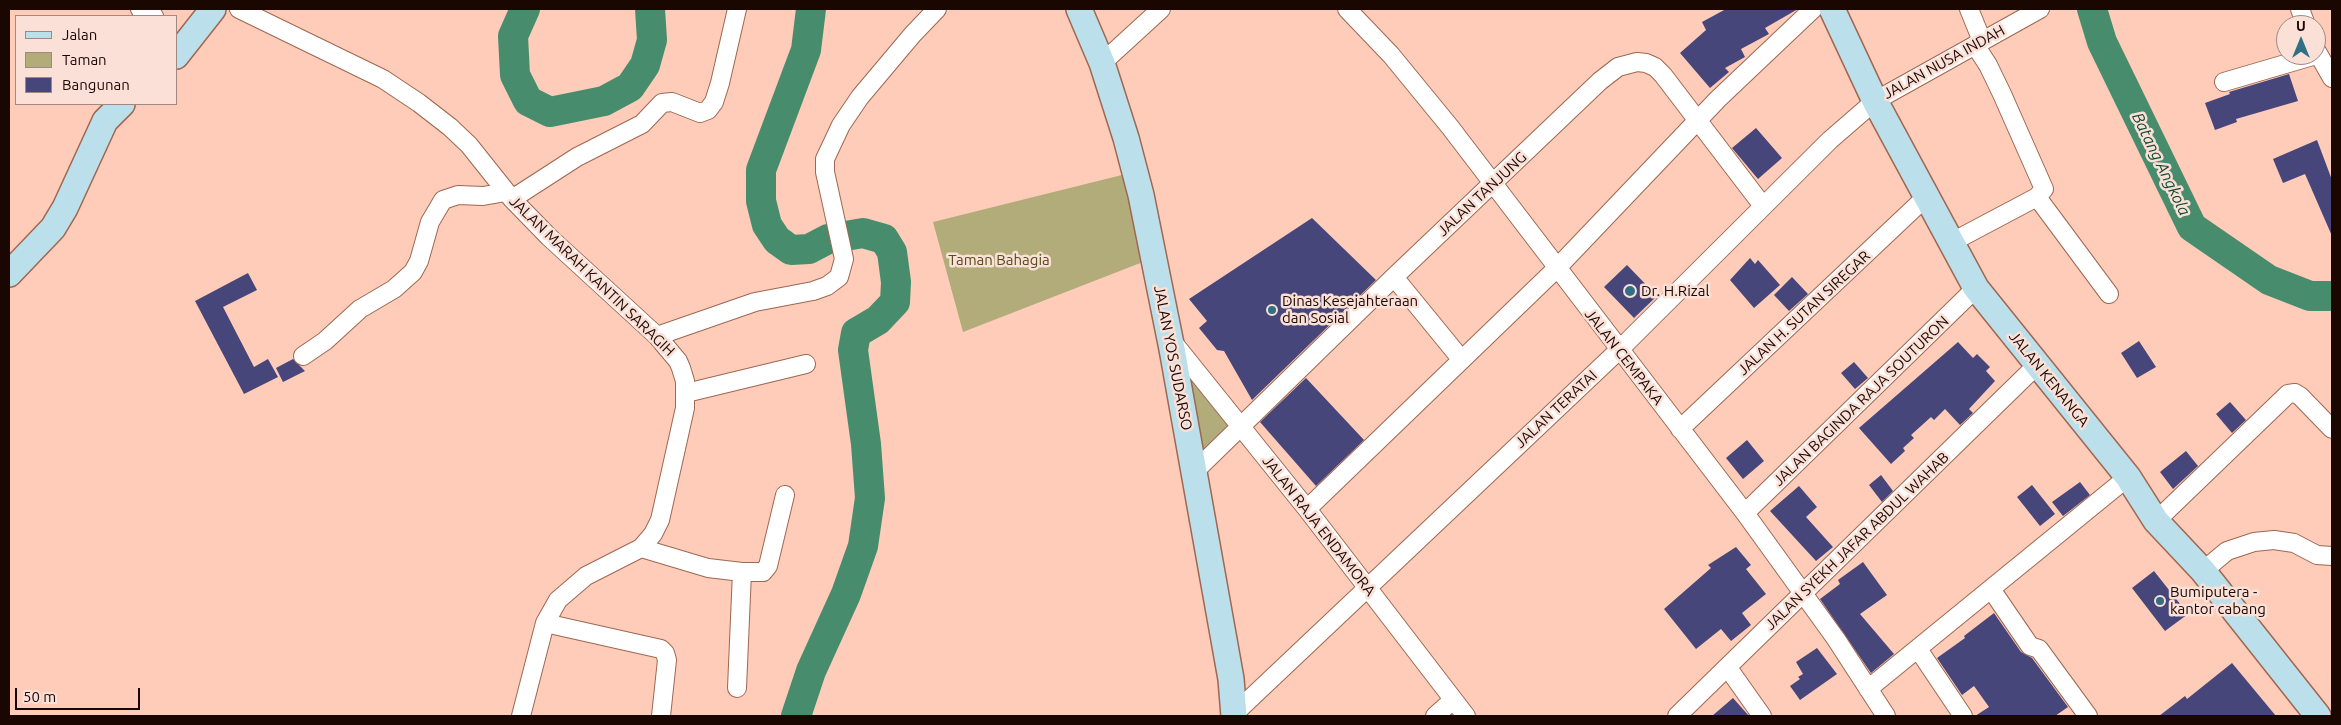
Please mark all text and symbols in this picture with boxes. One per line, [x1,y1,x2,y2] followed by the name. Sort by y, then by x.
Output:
[15,15,178,105] legend
[2276,15,2326,65] north arrow
[2296,18,2306,34] text: U
[1880,21,2008,103] street label: JALAN NUSA INDAH
[62,26,97,43] text: Jalan
[62,51,107,68] text: Taman
[62,76,130,93] text: Bangunan
[2128,109,2194,219] water label: Batang Angkola
[1434,148,1530,240] street label: JALAN TANJUNG
[506,192,678,360] street label: JALAN MARAH KANTIN SARAGIH
[1734,247,1874,379] street label: JALAN H. SUTAN SIREGAR
[948,251,1050,269] park label: Taman Bahagia
[1641,282,1709,300] place label: Dr. H.Rizal
[1150,284,1196,432] street label: JALAN YOS SUDARSO
[1623,284,1637,298] marker: Dr. H.Rizal
[1282,292,1418,327] place label: Dinas Kesejahteraan dan Sosial
[1266,304,1278,316] marker: Dinas Kesejahteraan dan Sosial
[1581,305,1667,409] street label: JALAN CEMPAKA
[1770,312,1952,490] street label: JALAN BAGINDA RAJA SOUTURON
[2005,328,2093,430] street label: JALAN KENANGA
[1511,366,1601,452] street label: JALAN TERATAI
[1761,448,1953,634] street label: JALAN SYEKH JAFAR ABDUL WAHAB
[1259,452,1379,600] street label: JALAN RAJA ENDAMORA
[2170,583,2266,618] place label: Bumiputera - kantor cabang
[2154,595,2166,607] marker: Bumiputera - kantor cabang
[18,678,142,710] scale bar
[23,688,56,705] text: 50 m

